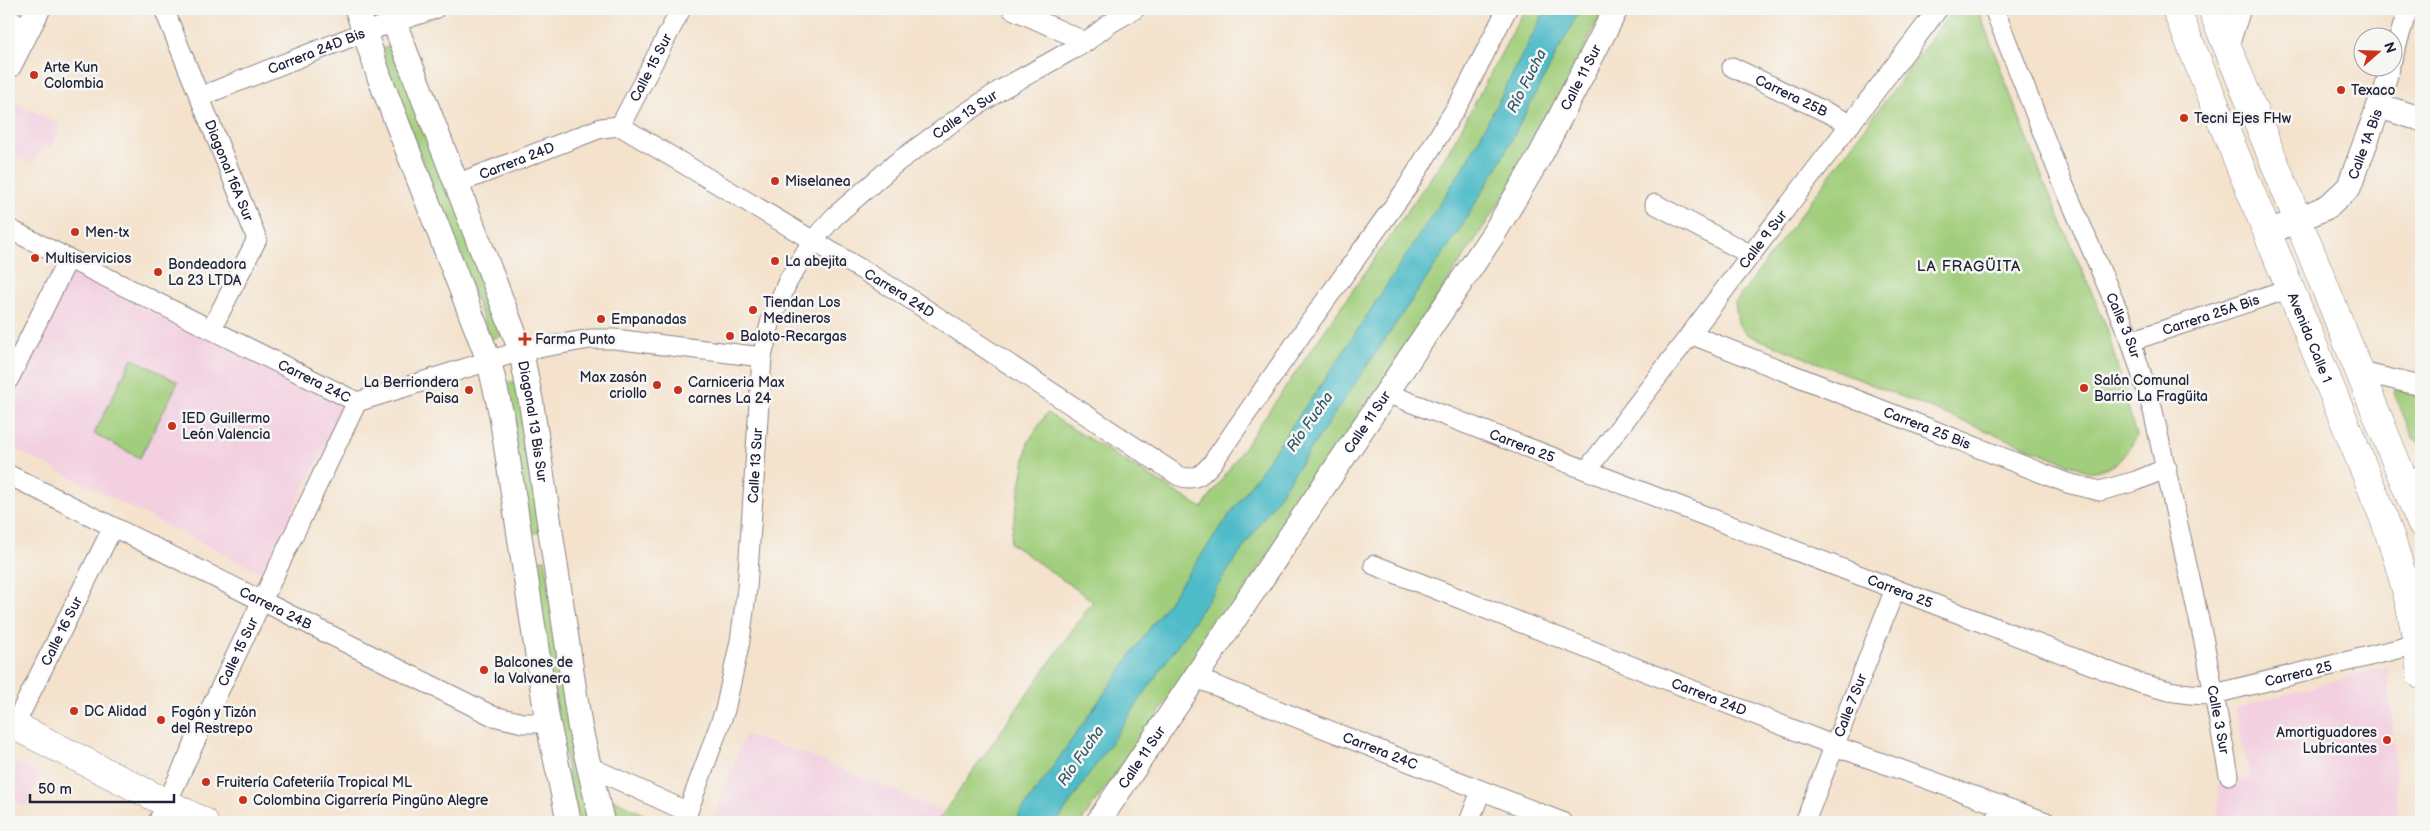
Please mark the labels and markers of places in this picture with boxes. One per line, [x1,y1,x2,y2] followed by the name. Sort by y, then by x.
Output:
[44,59,104,92] place label: Arte Kun Colombia
[28,69,40,81] marker: Arte Kun Colombia
[2351,82,2396,99] place label: Texaco
[2335,84,2347,96] marker: Texaco
[2194,110,2292,127] place label: Tecni Ejes FHw
[2178,112,2190,124] marker: Tecni Ejes FHw
[785,173,851,190] place label: Miselanea
[769,175,781,187] marker: Miselanea
[85,224,130,241] place label: Men-tx
[69,226,81,238] marker: Men-tx
[45,250,132,267] place label: Multiservicios
[29,252,41,264] marker: Multiservicios
[785,253,847,270] place label: La abejita
[769,255,781,267] marker: La abejita
[168,256,246,289] place label: Bondeadora La 23 LTDA
[152,266,164,278] marker: Bondeadora La 23 LTDA
[763,294,841,327] place label: Tiendan Los Medineros
[747,304,759,316] marker: Tiendan Los Medineros
[611,311,687,328] place label: Empanadas
[595,313,607,325] marker: Empanadas
[740,328,847,345] place label: Baloto-Recargas
[724,330,736,342] marker: Baloto-Recargas
[535,331,616,348] place label: Farma Punto
[519,333,531,345] marker: Farma Punto
[579,369,647,402] place label: Max zasón criollo
[2094,372,2208,405] place label: Salón Comunal Barrio La Fragüita
[364,374,459,407] place label: La Berriondera Paisa
[688,374,785,407] place label: Carniceria Max carnes La 24
[651,379,663,391] marker: Max zasón criollo
[2078,382,2090,394] marker: Salón Comunal Barrio La Fragüita
[463,384,475,396] marker: La Berriondera Paisa
[672,384,684,396] marker: Carniceria Max carnes La 24
[182,410,271,443] place label: IED Guillermo León Valencia
[166,420,178,432] marker: IED Guillermo León Valencia
[494,654,573,687] place label: Balcones de la Valvanera
[478,664,490,676] marker: Balcones de la Valvanera
[84,703,147,720] place label: DC Alidad
[171,704,257,737] place label: Fogón y Tizón del Restrepo
[68,705,80,717] marker: DC Alidad
[155,714,167,726] marker: Fogón y Tizón del Restrepo
[2276,724,2377,757] place label: Amortiguadores Lubricantes
[2381,734,2393,746] marker: Amortiguadores Lubricantes
[216,774,412,791] place label: Fruitería Cafeteriía Tropical ML
[200,776,212,788] marker: Fruitería Cafeteriía Tropical ML
[253,792,488,809] place label: Colombina Cigarrería Pingüno Alegre
[237,794,249,806] marker: Colombina Cigarrería Pingüno Alegre

